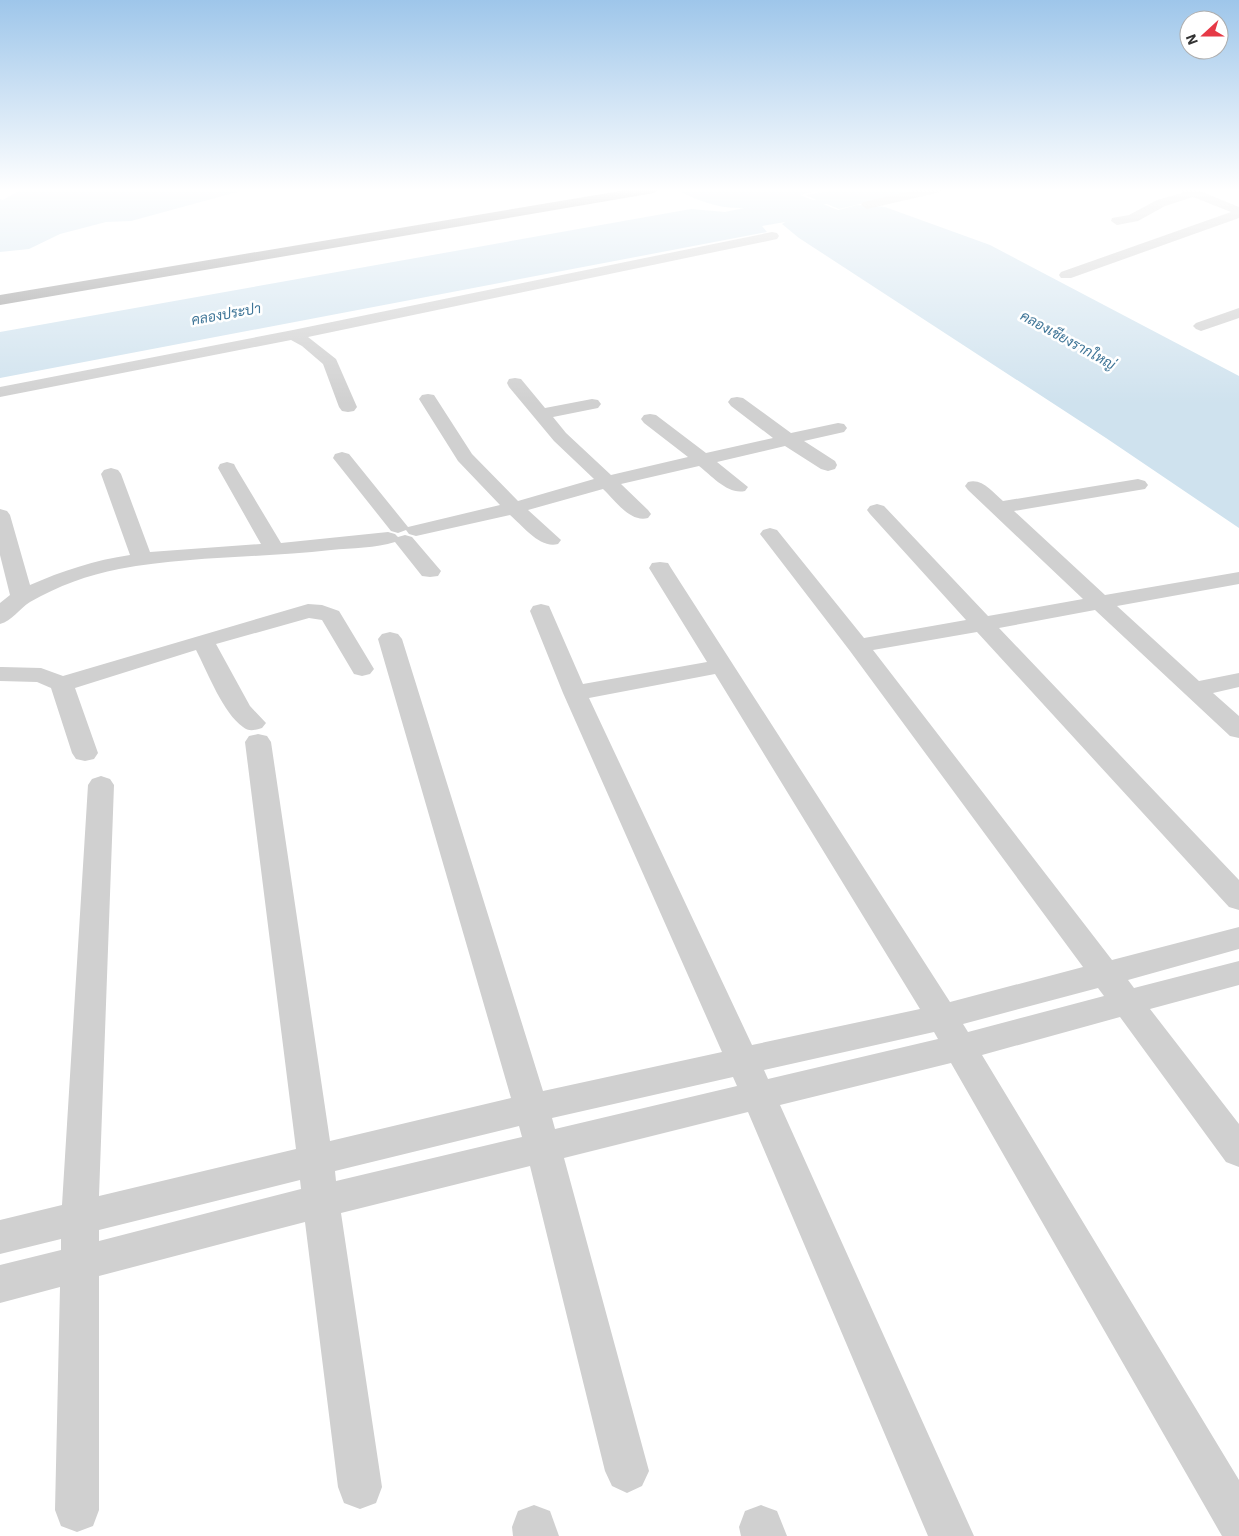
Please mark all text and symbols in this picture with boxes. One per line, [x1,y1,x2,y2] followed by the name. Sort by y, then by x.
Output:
[1179,10,1229,60] north arrow
[1182,32,1202,48] text: N
[190,299,262,329] water label: คลองประปา
[1017,306,1120,374] water label: คลองเชียงรากใหญ่

